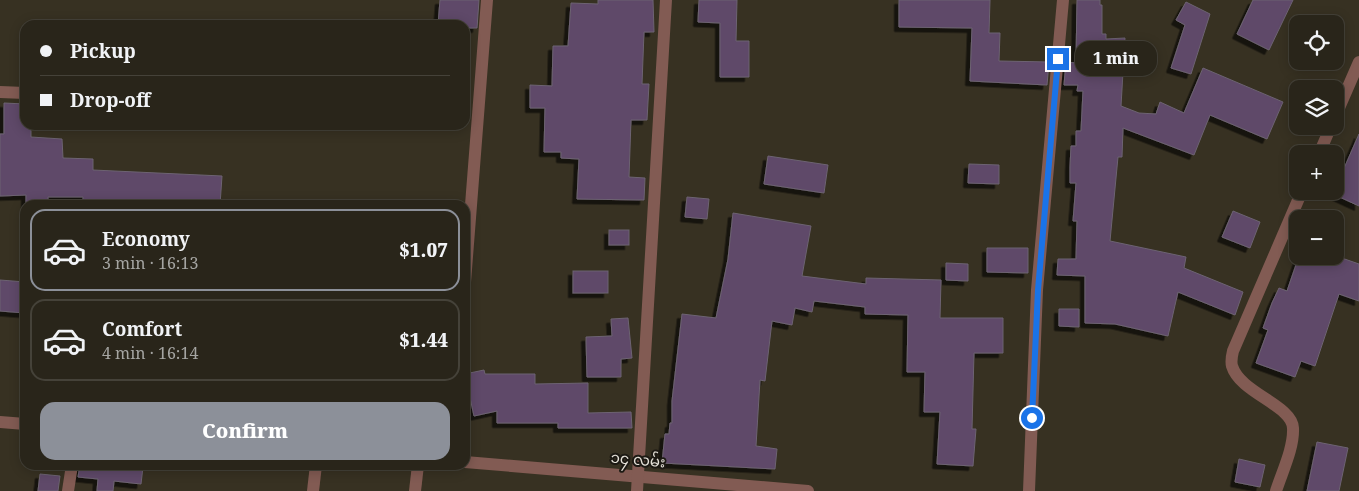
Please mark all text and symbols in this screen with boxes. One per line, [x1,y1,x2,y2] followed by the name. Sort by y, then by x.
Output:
[1289,15,1344,265] map controls
[1289,15,1344,70] button: locate
[70,38,136,64] text: Pickup
[1076,42,1158,76] callout: 1 min
[1093,47,1139,69] text: 1 min
[1047,48,1069,70] route end
[1289,80,1344,135] button: layers
[70,87,150,113] text: Drop-off
[1289,145,1344,200] button: +
[1289,210,1344,265] button: −
[102,226,190,252] text: Economy
[42,228,87,273] icon: car
[399,237,448,263] text: $1.07
[102,252,198,274] text: 3 min · 16:13
[102,316,182,342] text: Comfort
[42,318,87,363] icon: car
[399,327,448,353] text: $1.44
[102,342,198,364] text: 4 min · 16:14
[40,402,450,460] button: Confirm
[1021,407,1043,429] route start
[610,447,666,474] street label: ၁၄ လမ်း

